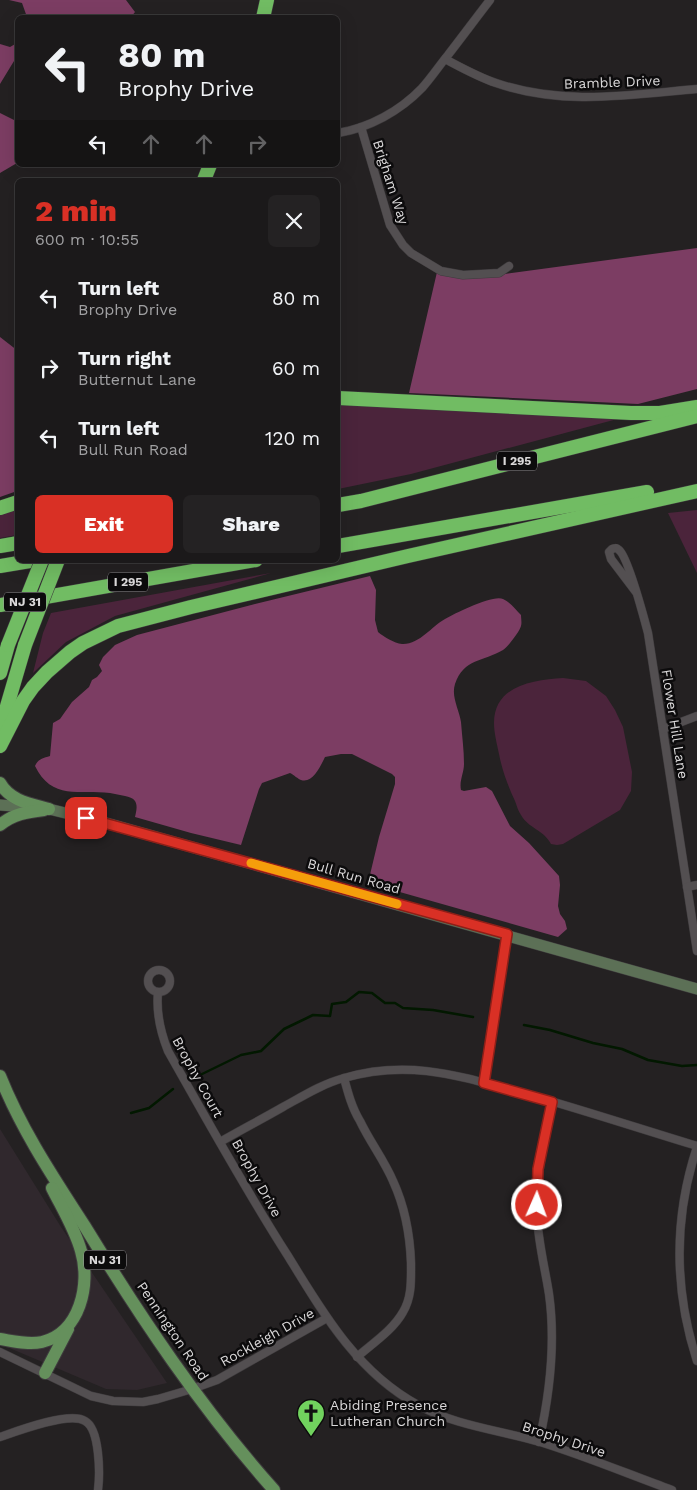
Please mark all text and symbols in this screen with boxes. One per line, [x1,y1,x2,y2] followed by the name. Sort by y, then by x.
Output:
[118,34,205,76] text: 80 m
[35,35,100,100] icon: left
[563,72,661,92] street label: Bramble Drive
[118,76,254,101] text: Brophy Drive
[84,130,112,158] icon: left
[137,130,165,158] icon: ahead
[190,130,218,158] icon: ahead
[243,130,271,158] icon: right
[370,138,412,227] street label: Brigham Way
[35,193,117,228] text: 2 min
[268,195,320,247] button: close
[35,230,139,249] text: 600 m · 10:55
[78,277,159,300] text: Turn left
[35,284,63,312] icon: left
[272,287,320,310] text: 80 m
[78,300,177,319] text: Brophy Drive
[78,347,171,370] text: Turn right
[35,354,63,382] icon: right
[272,357,320,380] text: 60 m
[78,370,196,389] text: Butternut Lane
[78,417,159,440] text: Turn left
[35,424,63,452] icon: left
[265,427,320,450] text: 120 m
[78,440,188,459] text: Bull Run Road
[497,452,537,471] road number: I 295
[35,495,173,553] button: Exit
[183,495,320,553] button: Share
[108,572,148,592] road number: I 295
[4,592,46,612] road number: NJ 31
[658,668,692,780] street label: Flower Hill Lane
[65,797,107,839] pin
[72,804,100,832] icon: arrive
[306,855,402,897] street label: Bull Run Road
[169,1034,227,1120] street label: Brophy Court
[229,1136,285,1220] street label: Brophy Drive
[510,1178,562,1230] position arrow
[84,1250,126,1270] road number: NJ 31
[134,1279,212,1383] street label: Pennington Road
[217,1305,317,1369] street label: Rockleigh Drive
[330,1397,447,1429] place label: Abiding Presence Lutheran Church
[296,1398,326,1437] church icon: Abiding Presence Lutheran Church
[520,1418,608,1460] street label: Brophy Drive

